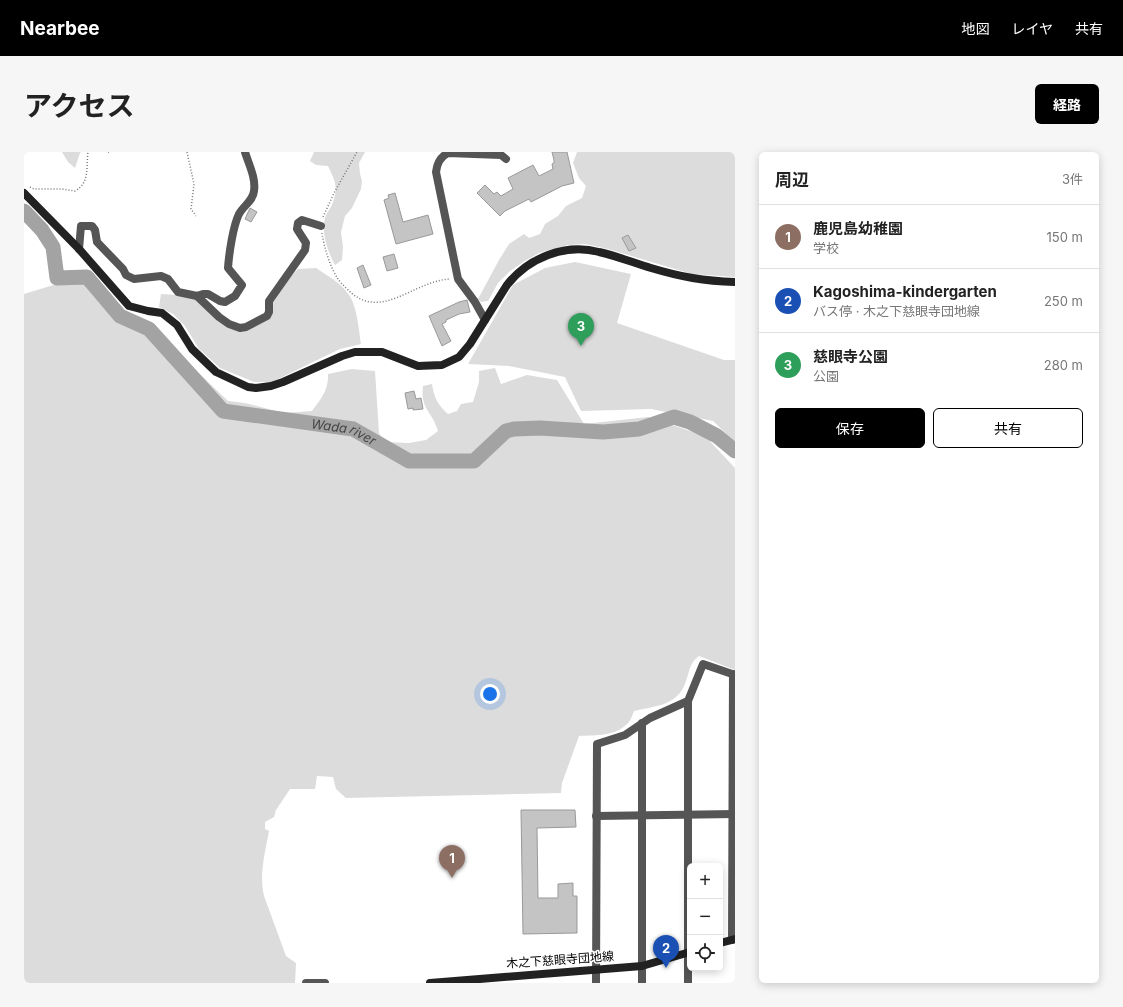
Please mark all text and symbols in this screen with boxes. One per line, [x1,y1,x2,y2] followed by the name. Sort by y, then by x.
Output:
[20,17,100,40] text: Nearbee
[961,20,989,37] text: 地図
[1011,20,1053,37] text: レイヤ
[1075,20,1103,37] text: 共有
[1035,84,1099,124] button: 経路
[24,89,135,123] text: アクセス
[775,170,809,190] text: 周辺
[1062,171,1083,187] text: 3件
[813,219,903,238] text: 鹿児島幼稚園
[785,229,791,245] text: 1
[1047,229,1083,245] text: 150 m
[813,240,839,256] text: 学校
[813,282,997,301] text: Kagoshima-kindergarten
[784,293,792,309] text: 2
[1044,293,1083,309] text: 250 m
[813,303,980,319] text: バス停 · 木之下慈眼寺団地線
[568,313,594,346] pin: 3
[813,347,888,366] text: 慈眼寺公園
[784,357,792,373] text: 3
[1044,357,1083,373] text: 280 m
[813,368,839,384] text: 公園
[775,408,925,448] button: 保存
[933,408,1083,448] button: 共有
[310,415,380,449] water label: Wada river
[480,684,500,704] your location
[439,845,465,878] pin: 1
[687,863,723,971] map controls
[687,863,723,899] button: +
[687,899,723,935] button: −
[653,935,679,968] pin: 2
[687,935,723,971] button: locate
[506,948,614,971] street label: 木之下慈眼寺団地線

